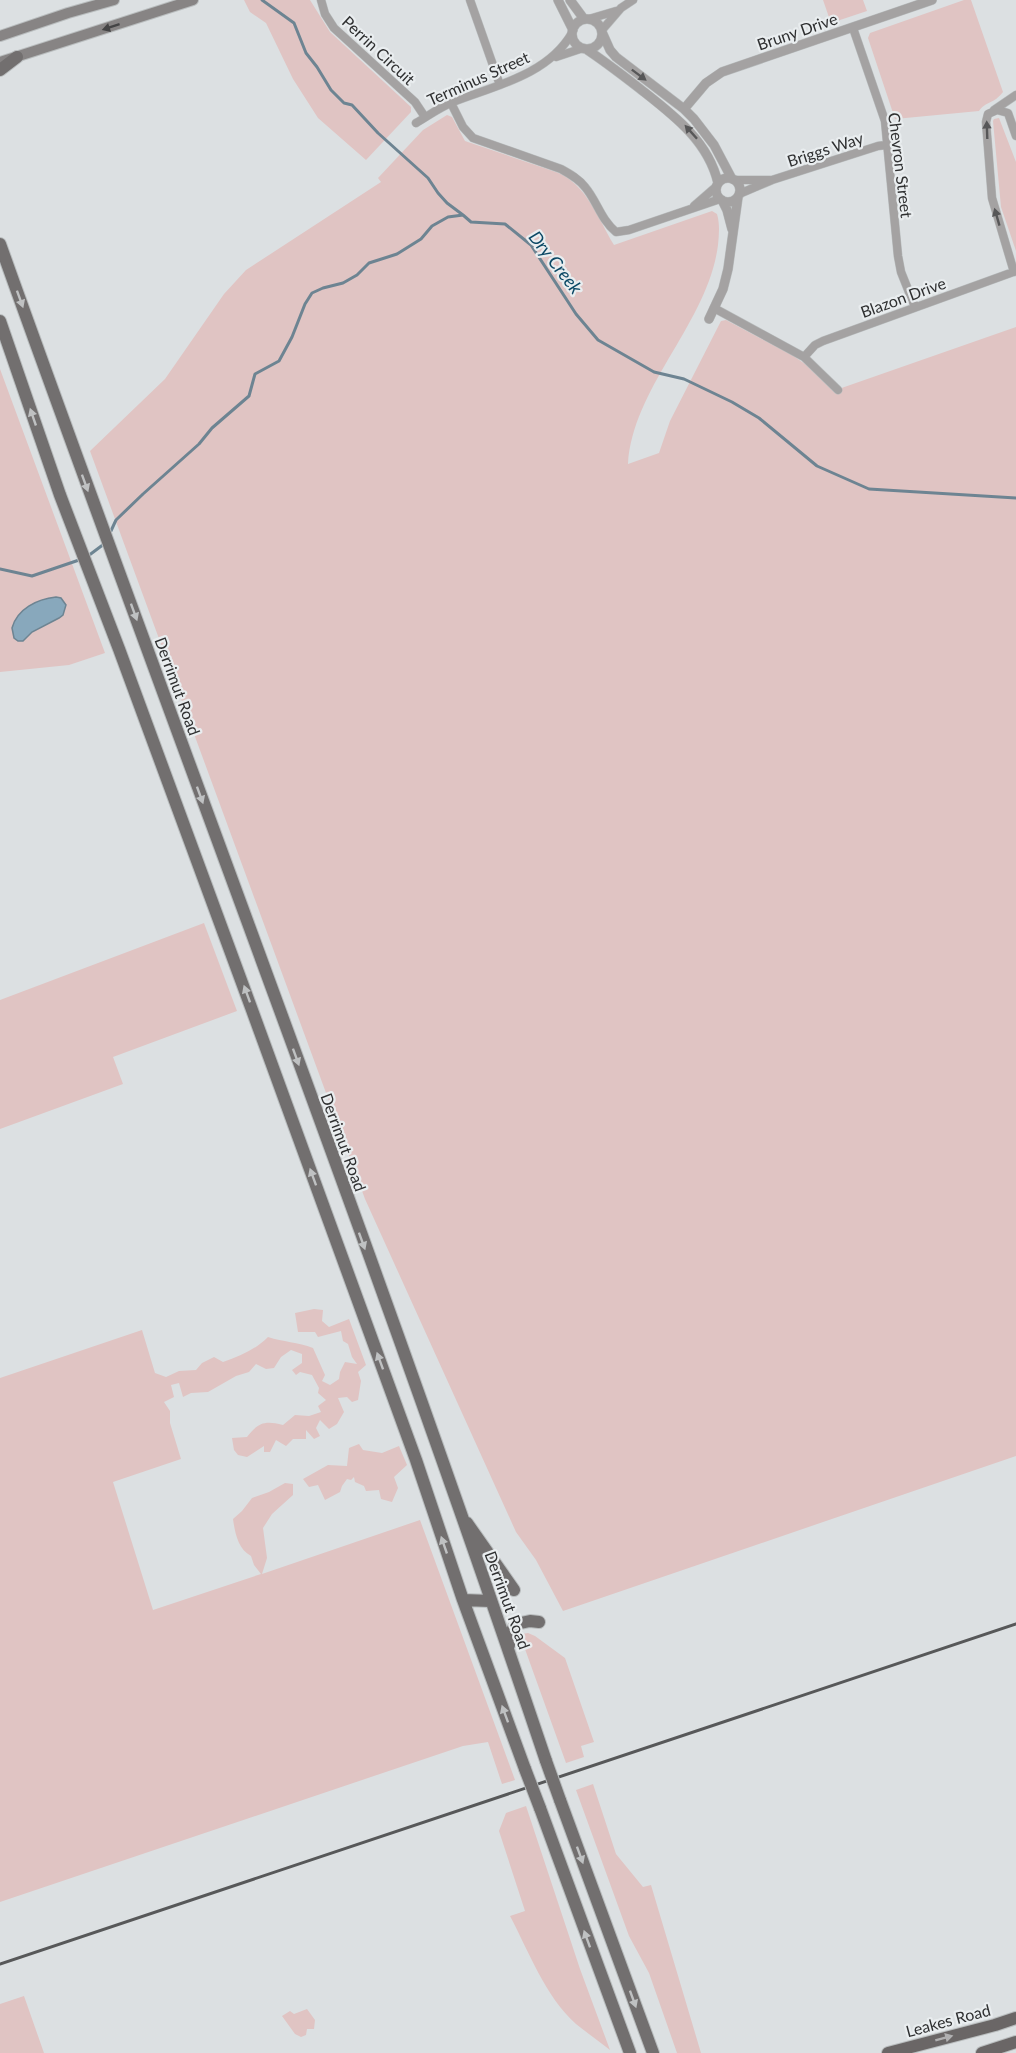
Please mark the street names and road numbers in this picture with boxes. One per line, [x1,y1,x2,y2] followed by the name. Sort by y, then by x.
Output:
[754,8,840,54] street label: Bruny Drive
[339,12,419,89] street label: Perrin Circuit
[424,47,532,109] street label: Terminus Street
[885,111,917,219] street label: Chevron Street
[785,128,866,170] street label: Briggs Way
[858,273,948,321] street label: Blazon Drive
[151,634,205,738] street label: Derrimut Road
[317,1090,371,1194] street label: Derrimut Road
[481,1548,535,1652] street label: Derrimut Road
[904,2000,992,2040] street label: Leakes Road

